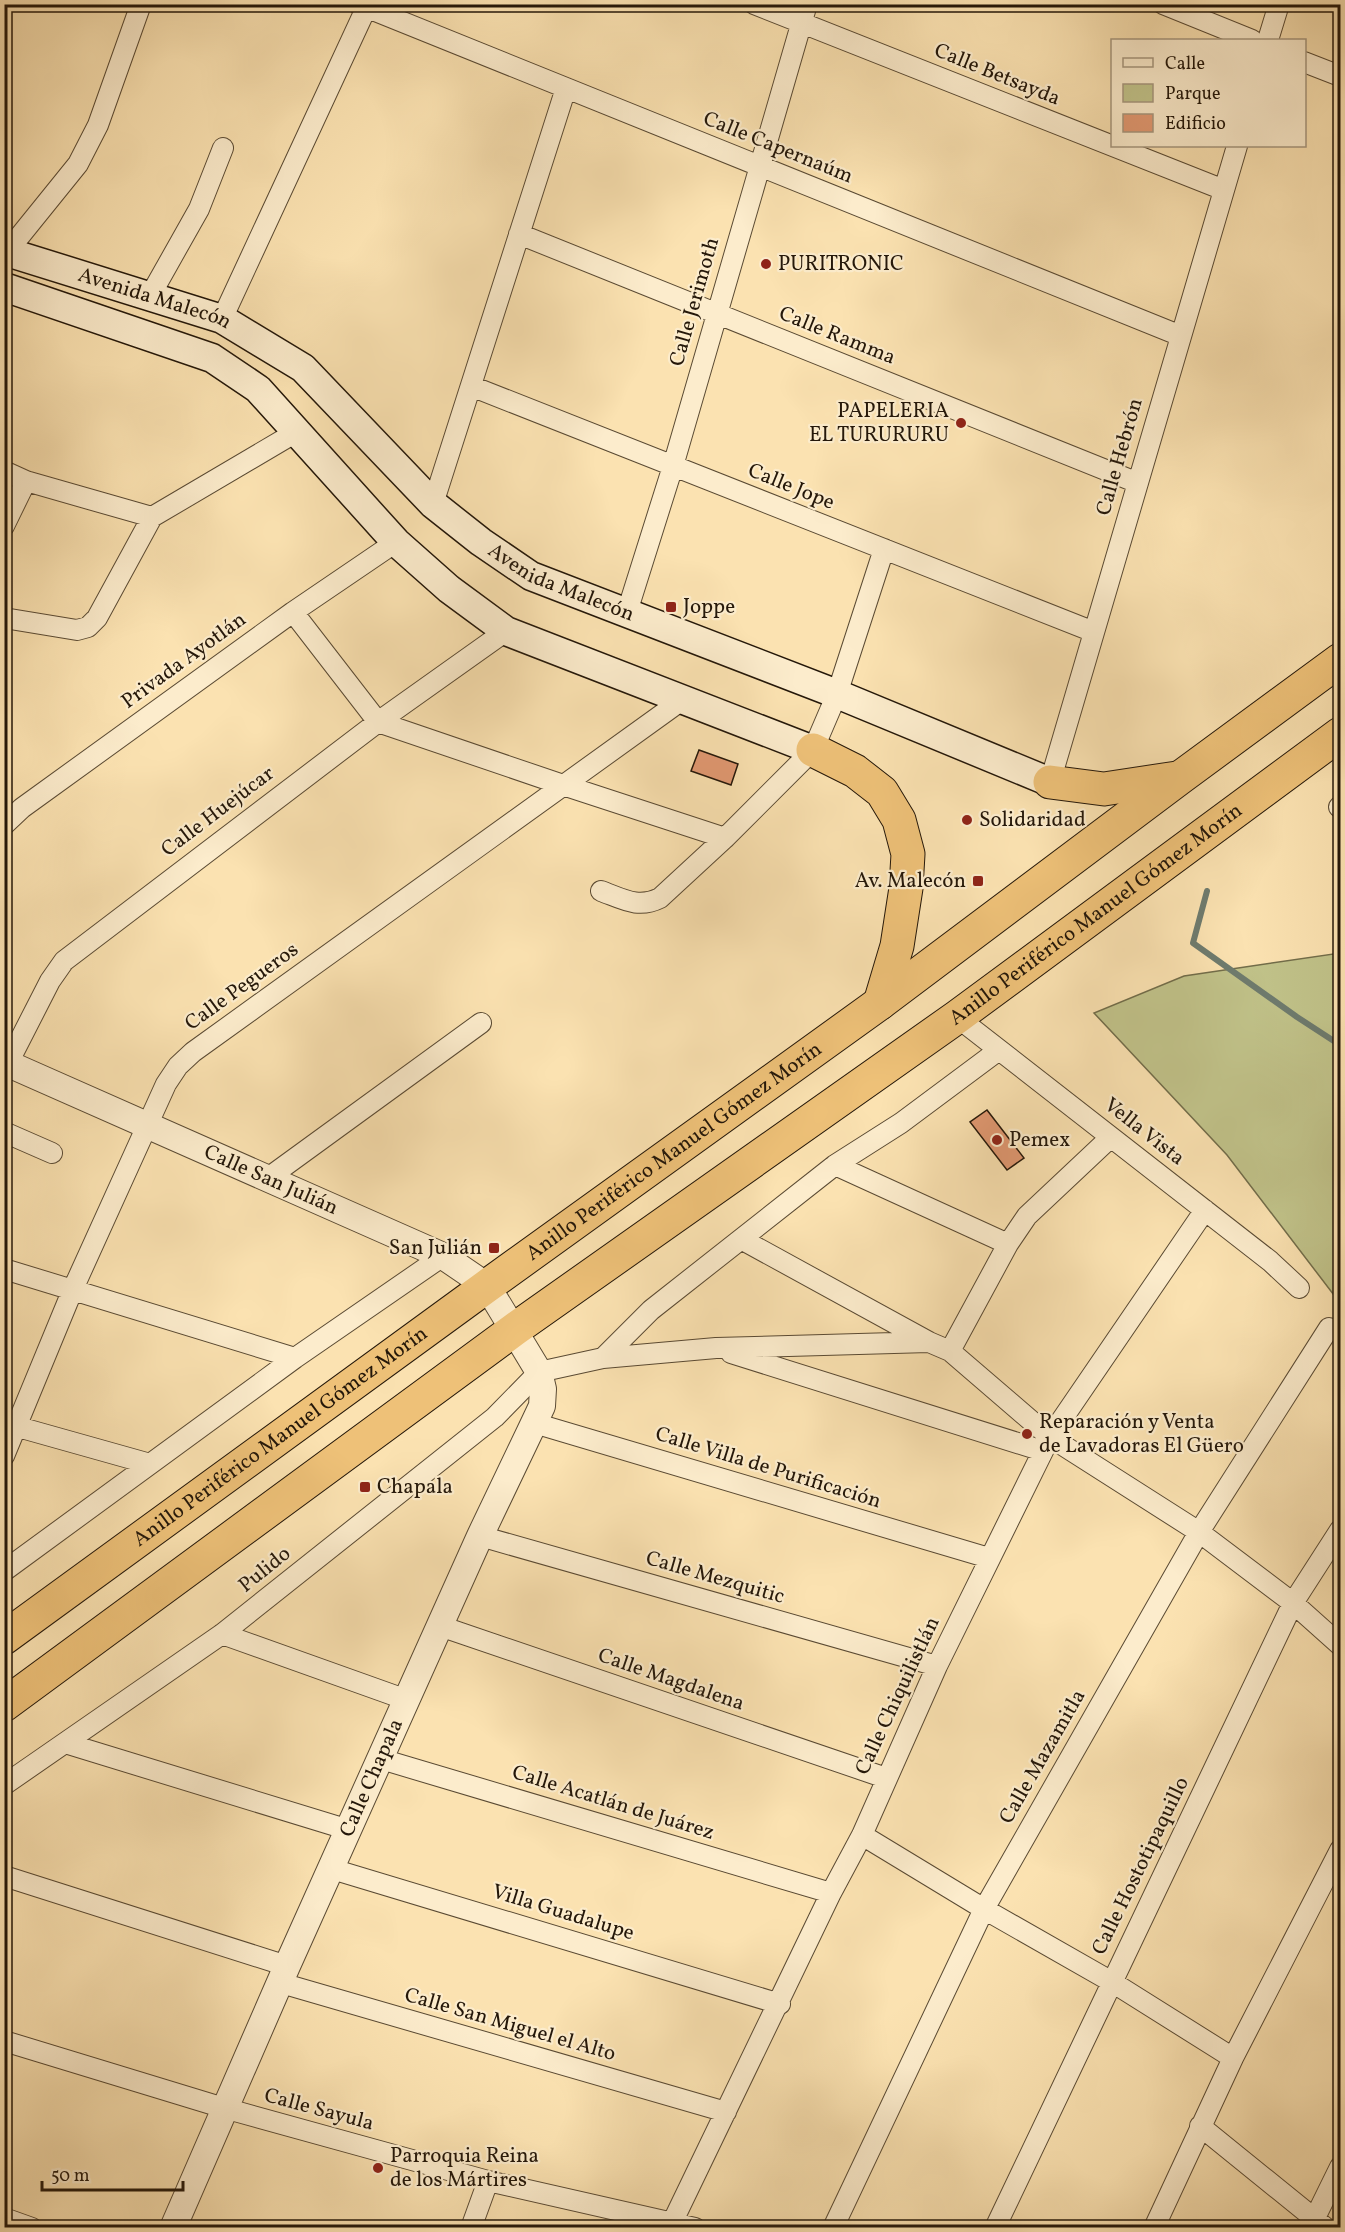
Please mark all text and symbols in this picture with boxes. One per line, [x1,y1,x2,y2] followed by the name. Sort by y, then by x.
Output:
[930,37,1064,113] street label: Calle Betsayda
[1111,39,1306,147] legend
[1165,52,1205,77] text: Calle
[1165,82,1220,107] text: Parque
[699,105,857,191] street label: Calle Capernaúm
[1165,112,1226,137] text: Edificio
[663,234,727,370] street label: Calle Jerimoth
[778,250,904,279] place label: PURITRONIC
[759,257,773,271] marker: PURITRONIC
[75,261,237,336] street label: Avenida Malecón
[774,299,900,373] street label: Calle Ramma
[1089,395,1151,519] street label: Calle Hebrón
[809,397,949,450] place label: PAPELERIA EL TURURURU
[954,416,968,430] marker: PAPELERIA EL TURURURU
[743,457,839,517] street label: Calle Jope
[482,536,639,629] street label: Avenida Malecón
[683,593,735,622] place label: Joppe
[664,600,678,614] marker: Joppe
[116,606,252,716] street label: Privada Ayotlán
[155,760,281,864] street label: Calle Huejúcar
[943,796,1248,1033] street label: Anillo Periférico Manuel Gómez Morín
[979,806,1086,835] place label: Solidaridad
[960,813,974,827] marker: Solidaridad
[855,867,966,896] place label: Av. Malecón
[971,874,985,888] marker: Av. Malecón
[179,936,305,1038] street label: Calle Pegueros
[520,1035,828,1268] street label: Anillo Periférico Manuel Gómez Morín
[1097,1091,1191,1173] street label: Vella Vista
[1009,1126,1070,1155] place label: Pemex
[990,1133,1004,1147] marker: Pemex
[199,1138,343,1222] street label: Calle San Julián
[389,1234,482,1263] place label: San Julián
[487,1241,501,1255] marker: San Julián
[127,1319,434,1554] street label: Anillo Periférico Manuel Gómez Morín
[1039,1408,1244,1461] place label: Reparación y Venta de Lavadoras El Güero
[652,1420,884,1516] street label: Calle Villa de Purificación
[1020,1427,1034,1441] marker: Reparación y Venta de Lavadoras El Güero
[377,1473,453,1502] place label: Chapala
[358,1480,372,1494] marker: Chapala
[233,1540,297,1600] street label: Pulido
[642,1544,788,1612] street label: Calle Mezquitic
[849,1612,947,1780] street label: Calle Chiquilistlán
[594,1641,748,1719] street label: Calle Magdalena
[993,1684,1093,1830] street label: Calle Mazamitla
[333,1714,411,1842] street label: Calle Chapala
[508,1758,718,1848] street label: Calle Acatlán de Juárez
[1085,1772,1197,1960] street label: Calle Hostotipaquillo
[488,1878,638,1948] street label: Villa Guadalupe
[401,1981,619,2069] street label: Calle San Miguel el Alto
[261,2081,377,2139] street label: Calle Sayula
[390,2142,539,2195] place label: Parroquia Reina de los Mártires
[42,2154,183,2192] scale bar
[371,2161,385,2175] marker: Parroquia Reina de los Mártires
[51,2164,90,2189] text: 50 m

